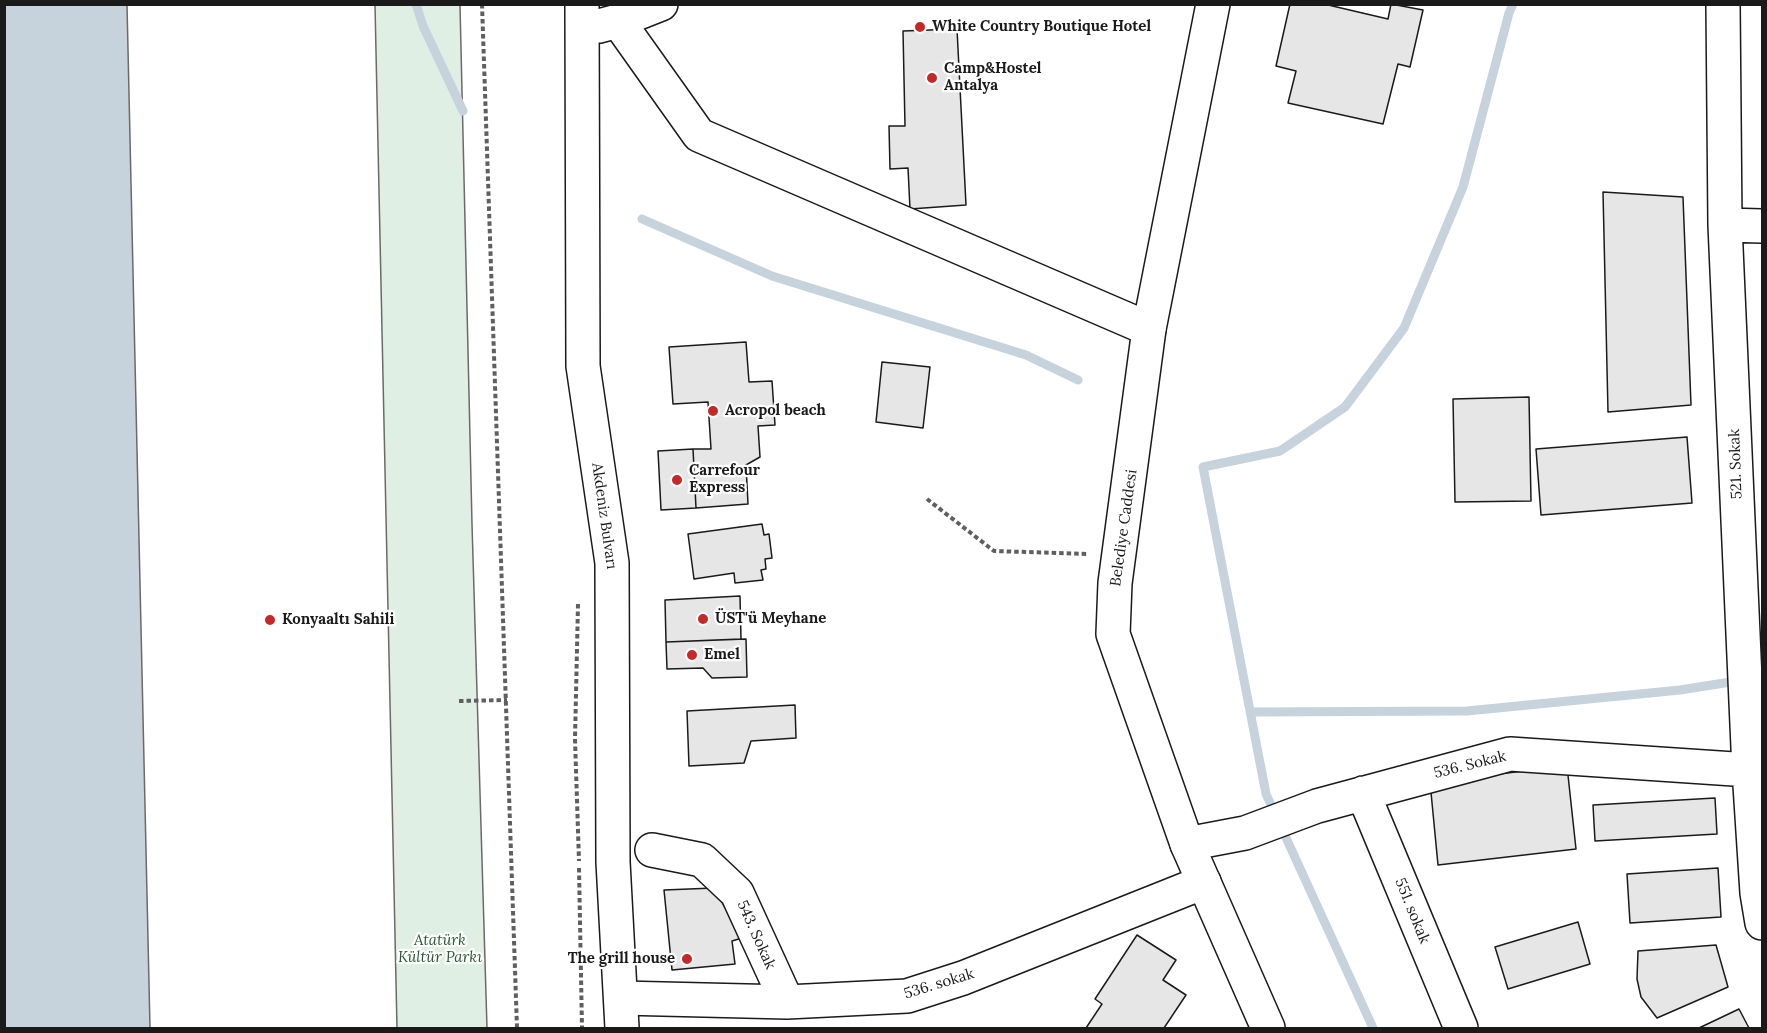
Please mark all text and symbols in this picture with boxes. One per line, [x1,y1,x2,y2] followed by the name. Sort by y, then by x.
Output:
[932,18,1151,36] place label: White Country Boutique Hotel
[913,20,927,34] marker: White Country Boutique Hotel
[944,60,1041,95] place label: Camp&Hostel Antalya
[925,71,939,85] marker: Camp&Hostel Antalya
[725,402,826,420] place label: Acropol beach
[706,404,720,418] marker: Acropol beach
[1726,428,1746,500] street label: 521. Sokak
[588,462,620,570] street label: Akdeniz Bulvarı
[689,462,760,497] place label: Carrefour Express
[1107,468,1141,588] street label: Belediye Caddesi
[670,473,684,487] marker: Carrefour Express
[715,610,826,628] place label: ÜST'ü Meyhane
[282,611,394,629] place label: Konyaaltı Sahili
[696,612,710,626] marker: ÜST'ü Meyhane
[263,613,277,627] marker: Konyaaltı Sahili
[704,646,740,664] place label: Emel
[685,648,699,662] marker: Emel
[1432,747,1508,783] street label: 536. Sokak
[1391,876,1433,946] street label: 551. sokak
[733,898,779,972] street label: 543. Sokak
[398,932,482,967] park label: Atatürk Kültür Parkı
[568,950,675,968] place label: The grill house
[680,952,694,966] marker: The grill house
[902,965,976,1003] street label: 536. sokak

